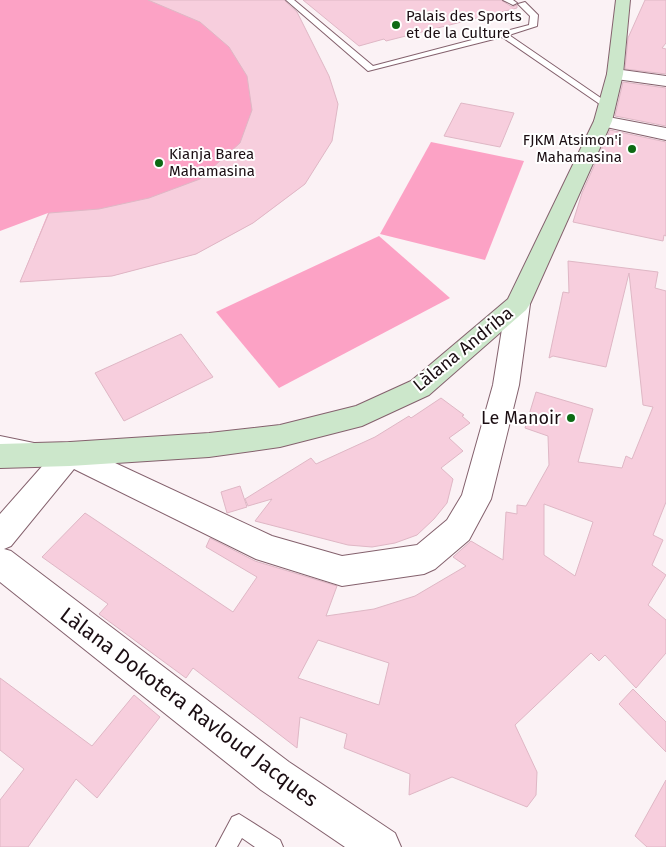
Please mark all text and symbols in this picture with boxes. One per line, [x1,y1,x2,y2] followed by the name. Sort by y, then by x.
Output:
[406,7,522,42] place label: Palais des Sports et de la Culture
[390,19,402,31] marker: Palais des Sports et de la Culture
[523,131,622,166] place label: FJKM Atsimon'i Mahamasina
[626,143,638,155] marker: FJKM Atsimon'i Mahamasina
[169,145,255,180] place label: Kianja Barea Mahamasina
[153,157,165,169] marker: Kianja Barea Mahamasina
[409,302,517,396] street label: Làlana Andriba
[481,407,561,429] place label: Le Manoir
[565,412,577,424] marker: Le Manoir
[55,602,323,813] street label: Làlana Dokotera Ravloud Jacques

